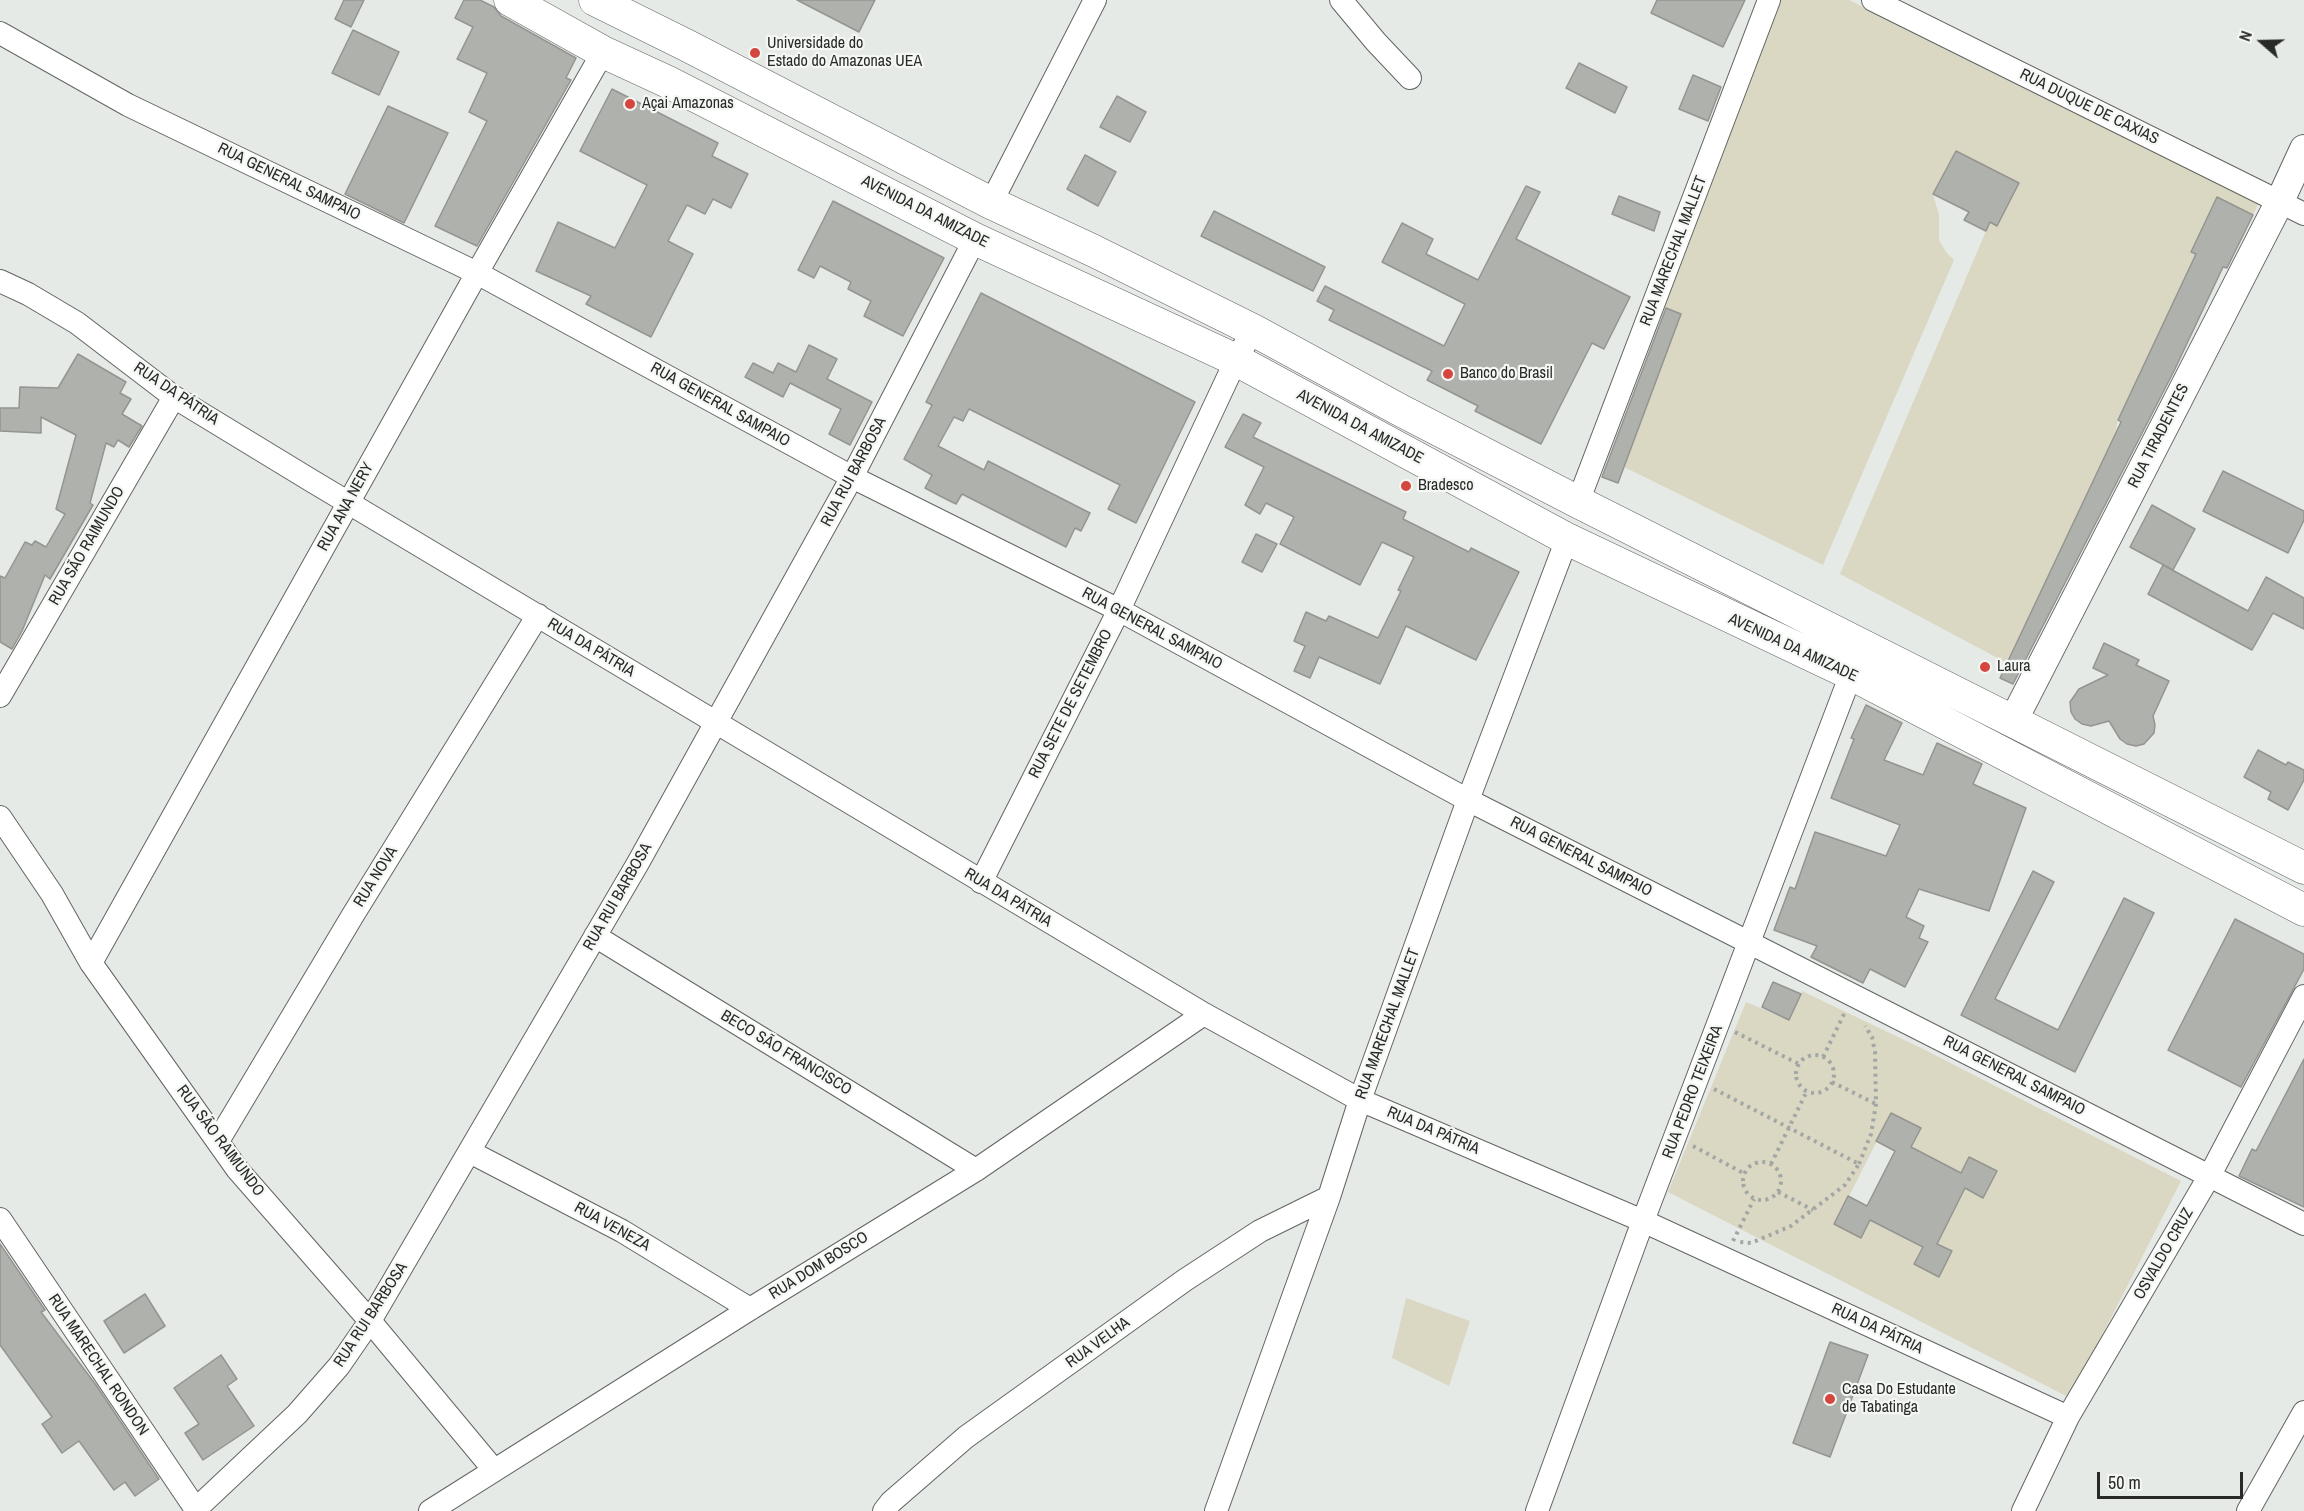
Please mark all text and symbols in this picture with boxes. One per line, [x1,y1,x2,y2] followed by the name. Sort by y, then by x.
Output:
[2232,12,2292,72] north arrow
[2233,28,2257,44] text: N
[767,34,922,72] place label: Universidade do Estado do Amazonas UEA
[748,46,762,60] marker: Universidade do Estado do Amazonas UEA
[2016,65,2162,149] street label: RUA DUQUE DE CAXIAS
[642,94,734,114] place label: Açai Amazonas
[623,97,637,111] marker: Açai Amazonas
[214,139,364,225] street label: RUA GENERAL SAMPAIO
[858,172,992,252] street label: AVENIDA DA AMIZADE
[1637,173,1711,329] street label: RUA MARECHAL MALLET
[130,358,222,430] street label: RUA DA PÁTRIA
[647,359,793,451] street label: RUA GENERAL SAMPAIO
[1460,364,1553,384] place label: Banco do Brasil
[1441,367,1455,381] marker: Banco do Brasil
[2124,381,2194,491] street label: RUA TIRADENTES
[1293,386,1427,468] street label: AVENIDA DA AMIZADE
[817,414,891,530] street label: RUA RUI BARBOSA
[314,459,378,555] street label: RUA ANA NERY
[1418,476,1473,496] place label: Bradesco
[1399,479,1413,493] marker: Bradesco
[45,483,129,609] street label: RUA SÃO RAIMUNDO
[1078,584,1226,674] street label: RUA GENERAL SAMPAIO
[1725,610,1861,686] street label: AVENIDA DA AMIZADE
[544,614,638,682] street label: RUA DA PÁTRIA
[1025,626,1117,782] street label: RUA SETE DE SETEMBRO
[1997,657,2031,677] place label: Laura
[1978,660,1992,674] marker: Laura
[1507,813,1655,901] street label: RUA GENERAL SAMPAIO
[579,840,657,954] street label: RUA RUI BARBOSA
[350,843,402,911] street label: RUA NOVA
[961,864,1055,932] street label: RUA DA PÁTRIA
[1352,946,1424,1102] street label: RUA MARECHAL MALLET
[717,1006,855,1100] street label: BECO SÃO FRANCISCO
[1659,1023,1727,1161] street label: RUA PEDRO TEIXEIRA
[1940,1032,2088,1120] street label: RUA GENERAL SAMPAIO
[172,1082,268,1200] street label: RUA SÃO RAIMUNDO
[1384,1103,1482,1159] street label: RUA DA PÁTRIA
[571,1198,653,1256] street label: RUA VENEZA
[2130,1205,2198,1303] street label: OSVALDO CRUZ
[766,1228,872,1304] street label: RUA DOM BOSCO
[330,1259,412,1371] street label: RUA RUI BARBOSA
[44,1291,152,1439] street label: RUA MARECHAL RONDON
[1828,1299,1926,1359] street label: RUA DA PÁTRIA
[1062,1313,1134,1373] street label: RUA VELHA
[1842,1380,1956,1418] place label: Casa Do Estudante de Tabatinga
[1823,1392,1837,1406] marker: Casa Do Estudante de Tabatinga
[2100,1460,2246,1498] scale bar
[2108,1470,2141,1495] text: 50 m

